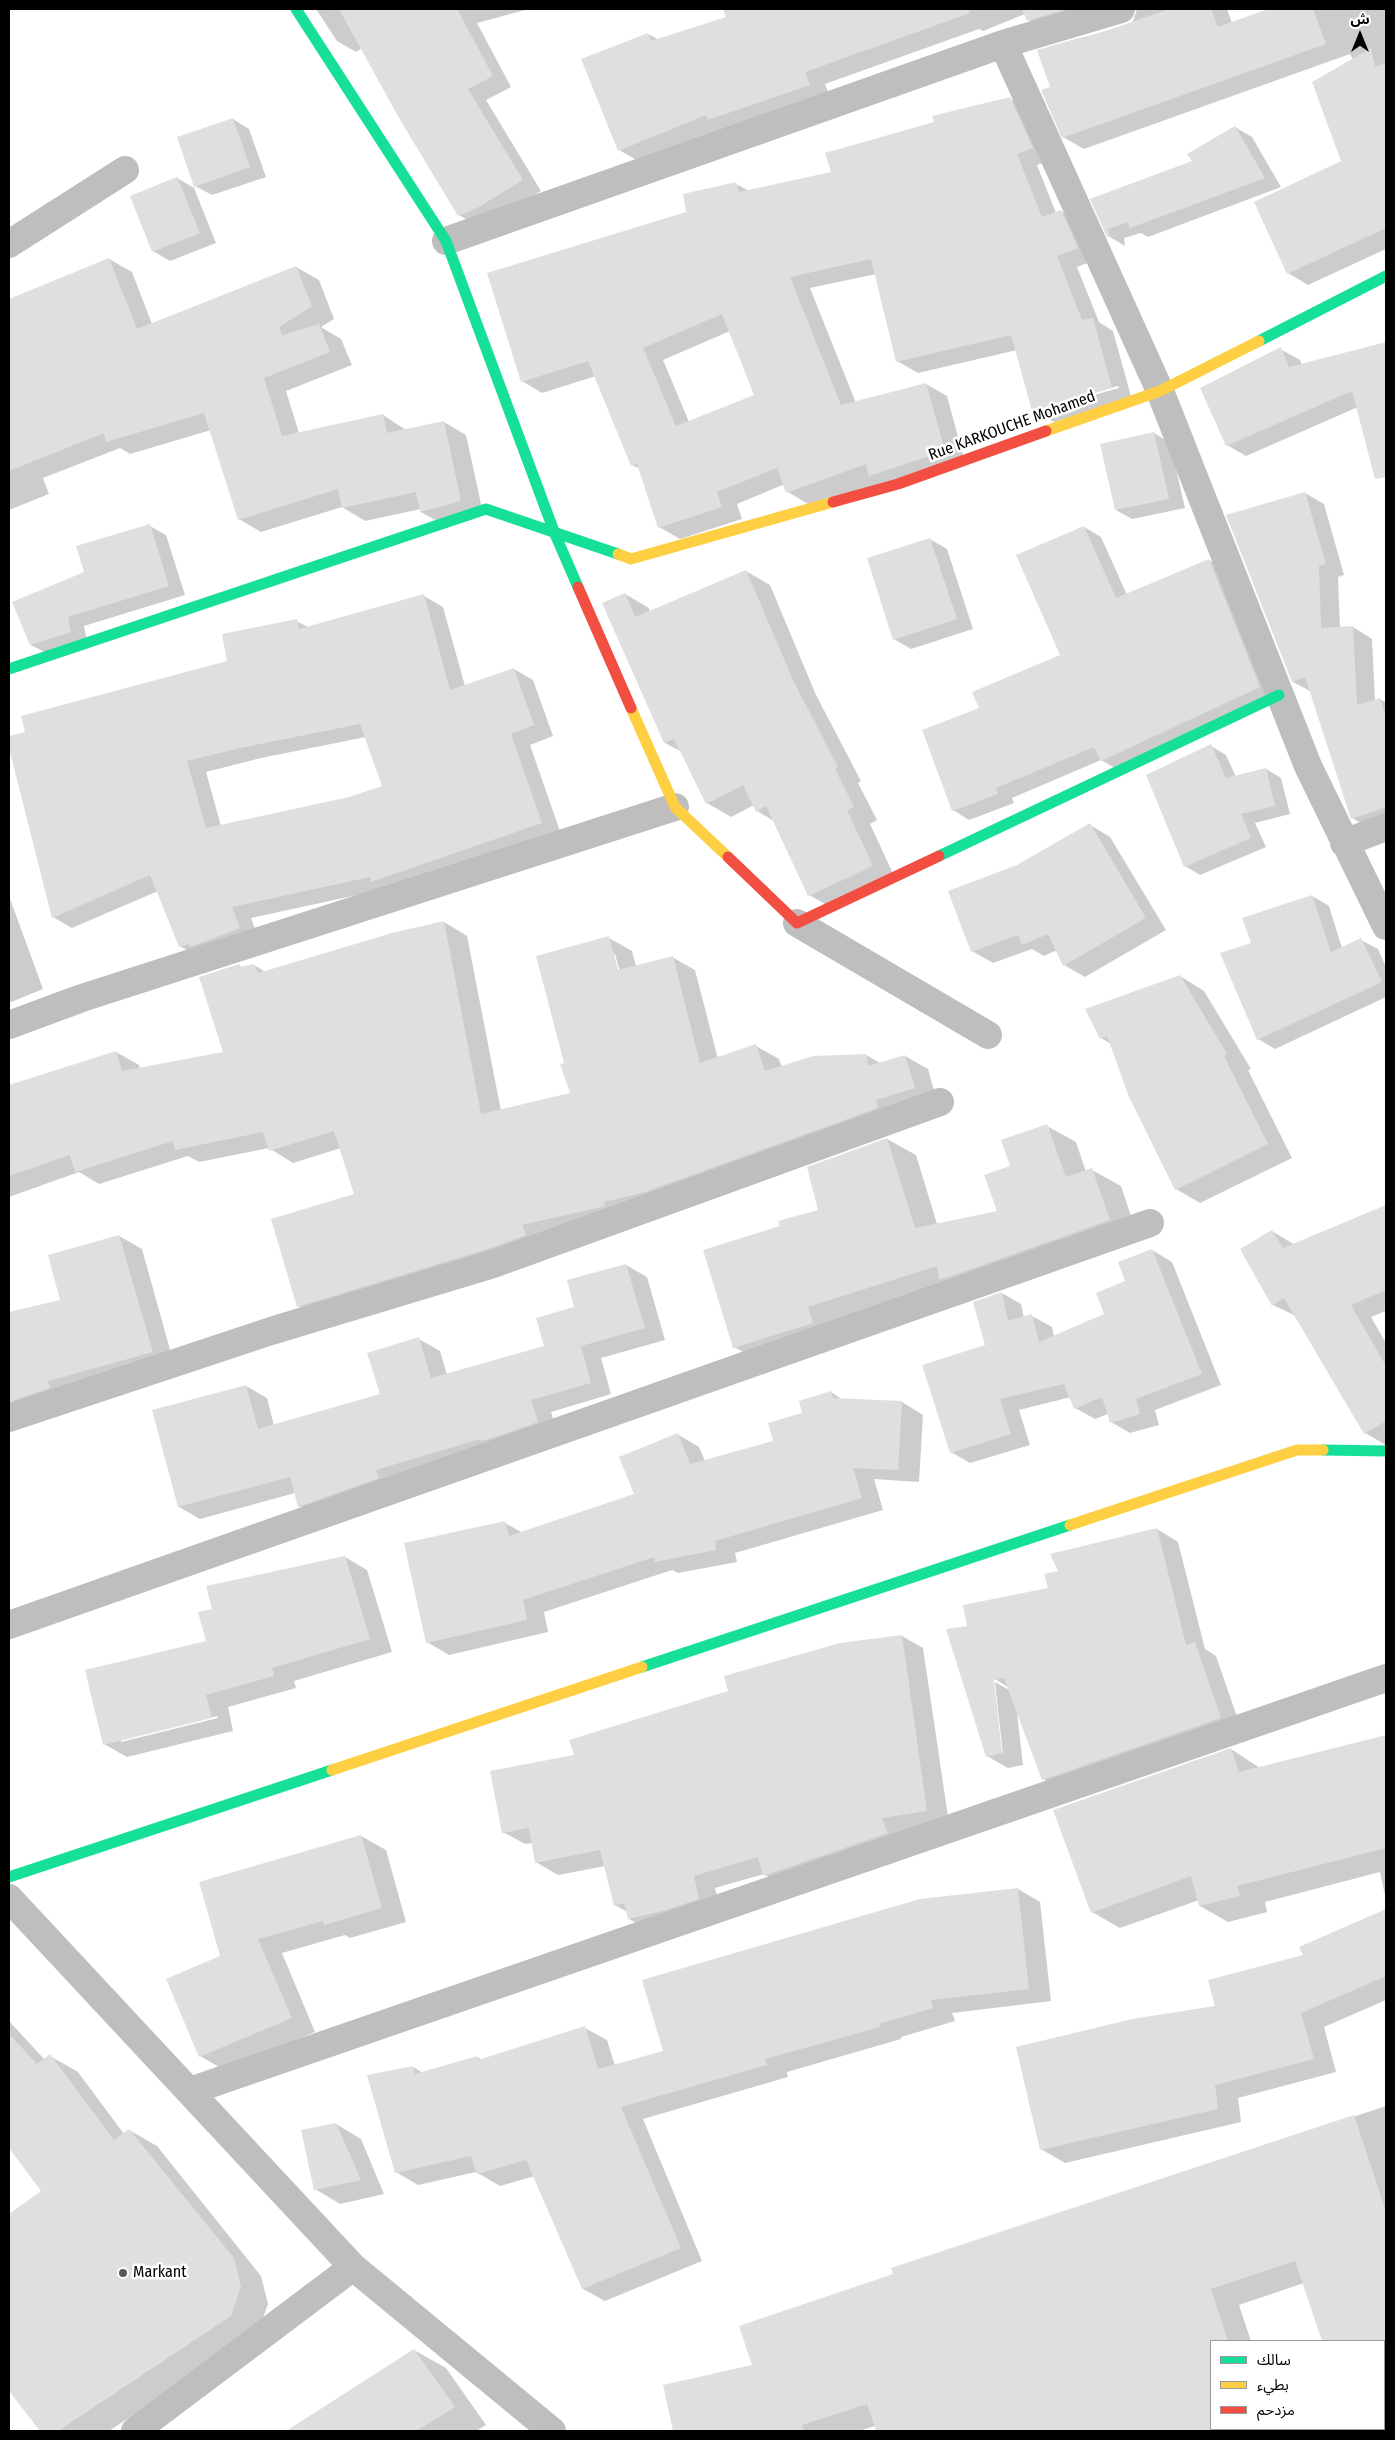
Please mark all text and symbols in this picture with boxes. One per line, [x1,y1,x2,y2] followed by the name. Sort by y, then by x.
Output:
[1335,10,1385,60] north arrow
[1350,11,1370,28] text: ش
[926,387,1098,465] street label: Rue KARKOUCHE Mohamed
[133,2263,187,2283] place label: Markant
[117,2267,129,2279] marker: Markant
[1210,2340,1385,2430] legend
[1257,2351,1291,2369] text: سالك
[1257,2376,1289,2394] text: بطيء
[1257,2401,1295,2419] text: مزدحم

